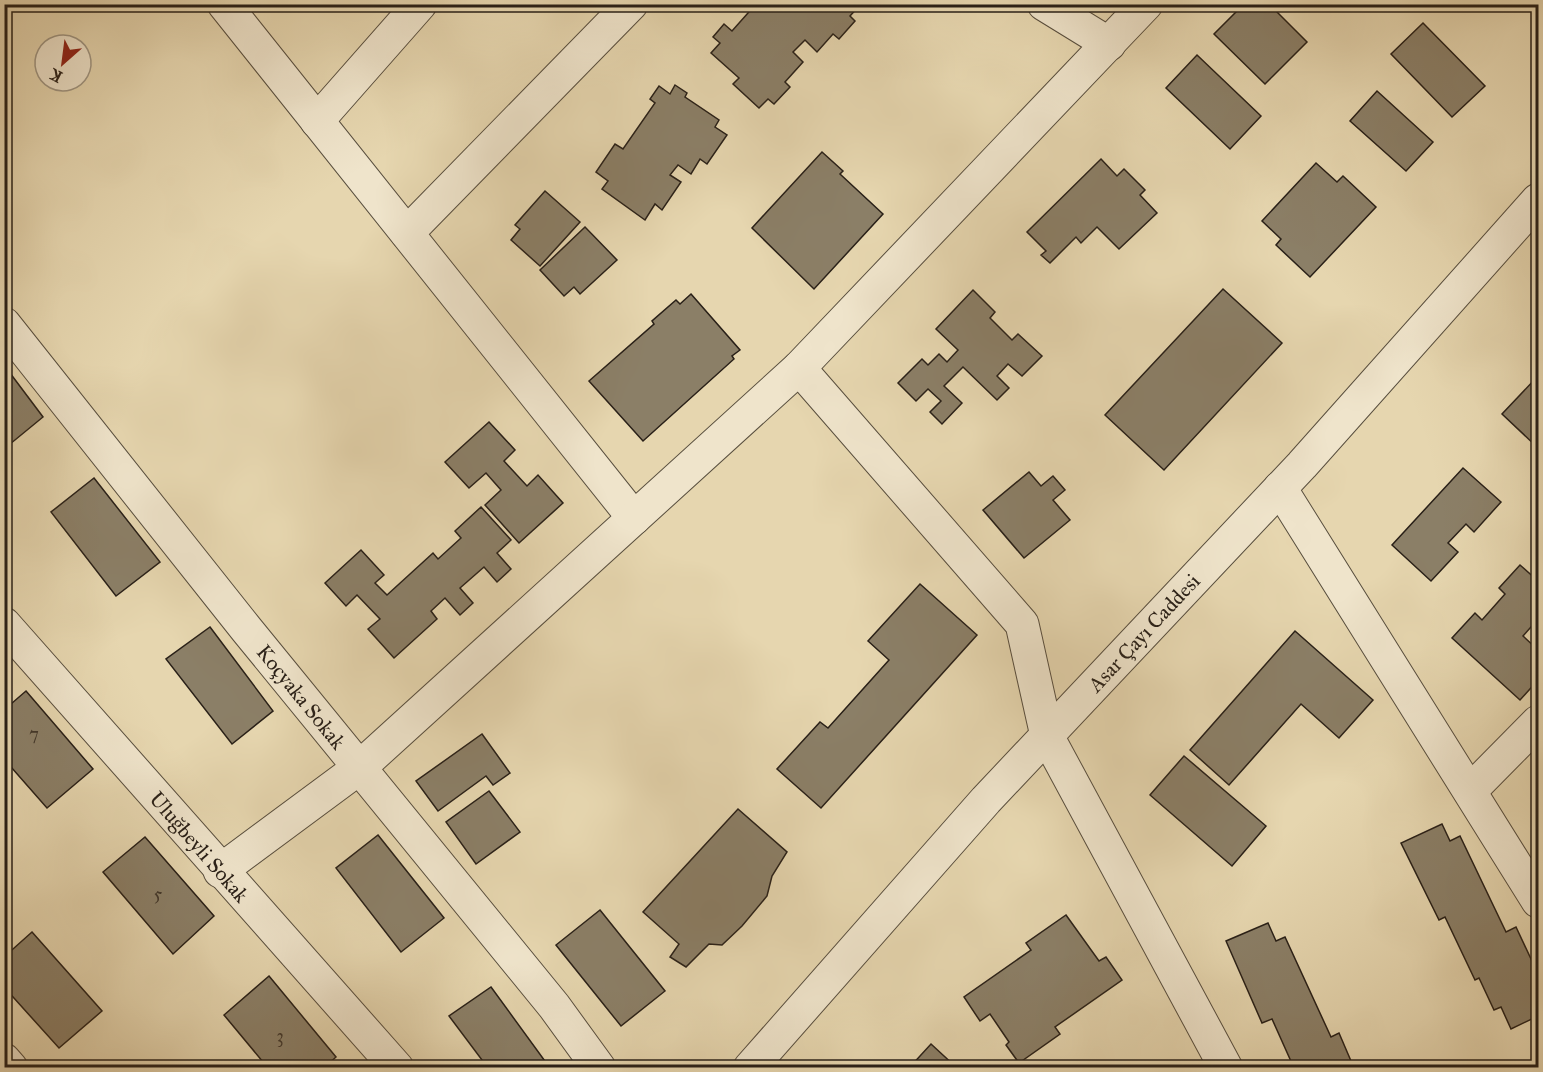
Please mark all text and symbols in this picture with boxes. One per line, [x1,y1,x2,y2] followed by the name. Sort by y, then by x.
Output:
[33,33,93,93] north arrow
[46,64,66,87] text: K
[1082,568,1206,698] street label: Asar Çayı Caddesi
[251,639,351,755] street label: Koçyaka Sokak
[29,723,39,745] house number: 7
[144,786,254,908] street label: Uluğbeyli Sokak
[154,883,163,905] house number: 5
[276,1025,284,1047] house number: 3

